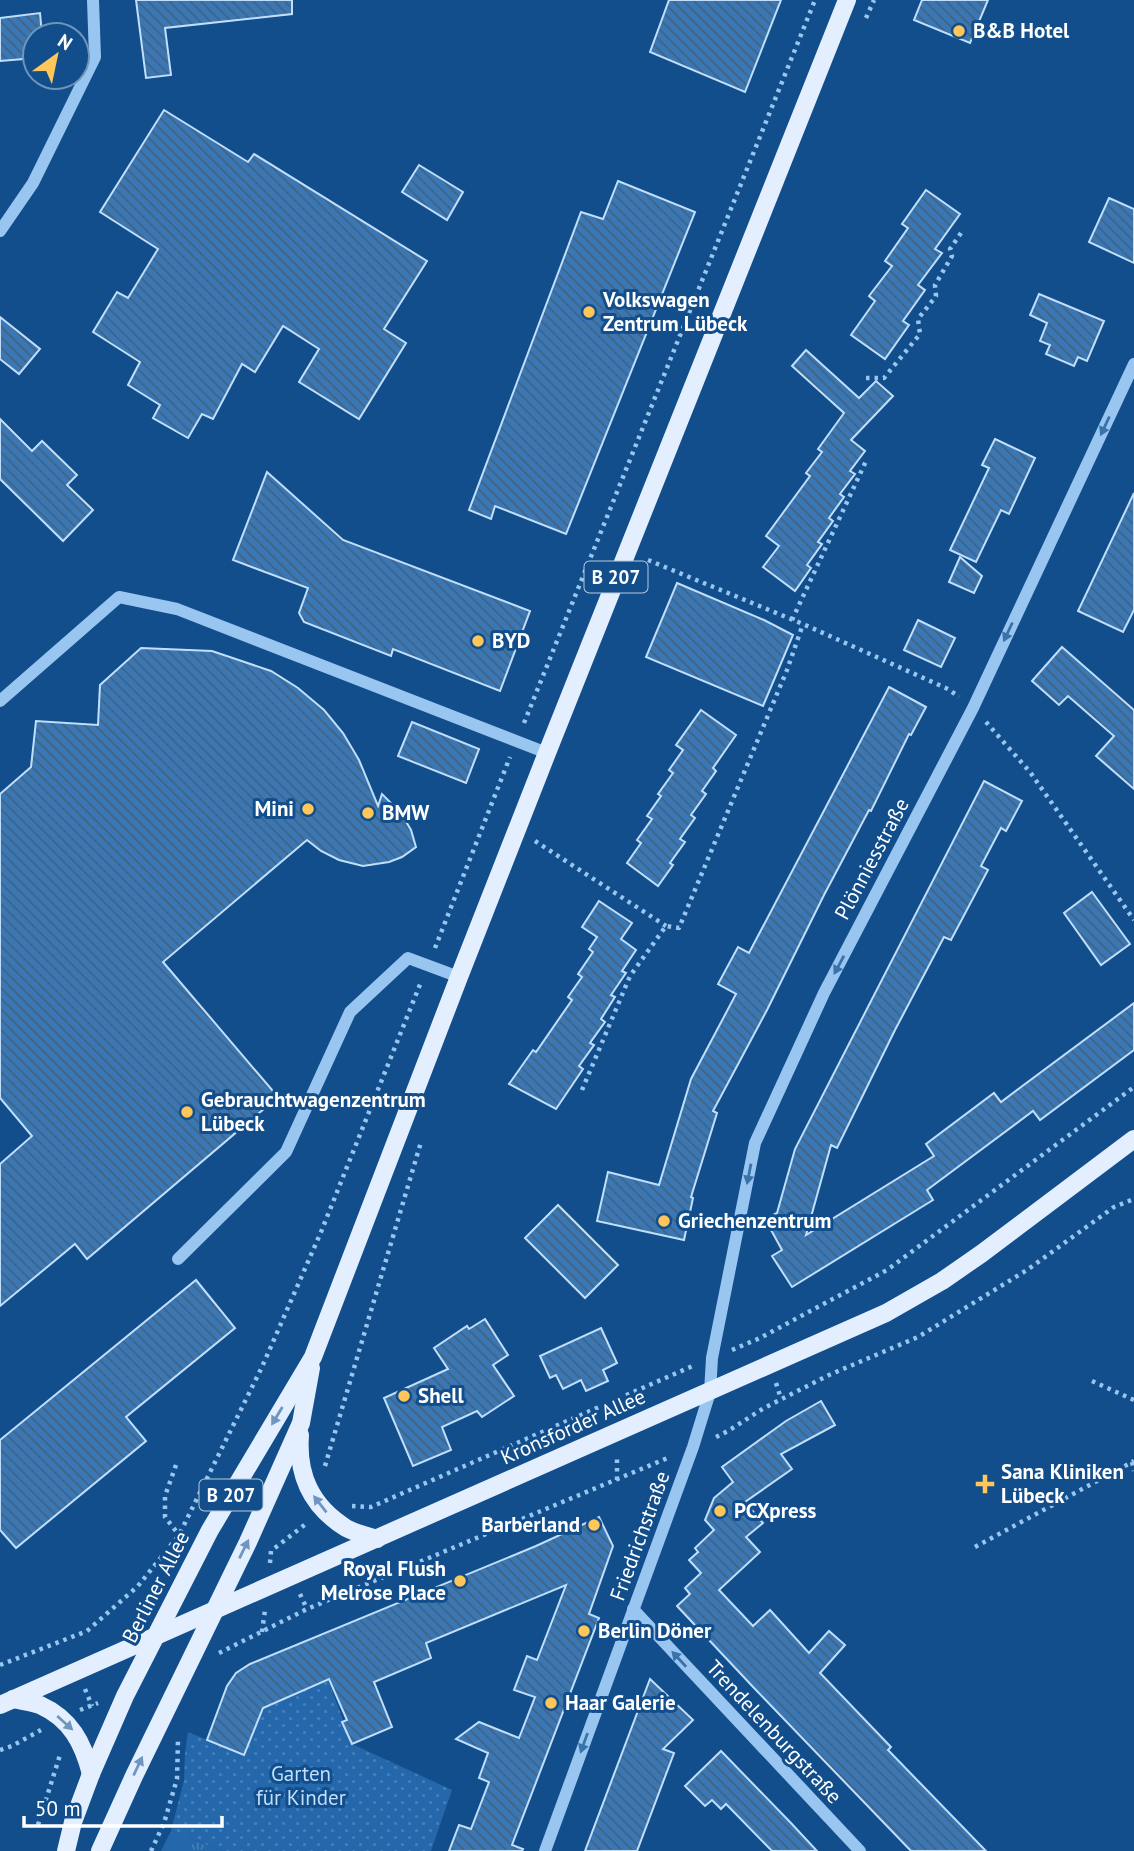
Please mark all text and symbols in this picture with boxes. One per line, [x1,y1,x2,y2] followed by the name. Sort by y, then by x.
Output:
[973,17,1070,44] place label: B&B Hotel
[21,21,91,91] north arrow
[951,23,967,39] marker: B&B Hotel
[53,28,77,55] text: N
[602,286,748,337] place label: Volkswagen Zentrum Lübeck
[581,304,597,320] marker: Volkswagen Zentrum Lübeck
[1099,416,1111,436] one-way arrow
[584,562,648,592] road number: B 207
[1003,622,1014,642] one-way arrow
[492,627,530,654] place label: BYD
[470,633,486,649] marker: BYD
[828,793,915,924] street label: Plönniesstraße
[254,795,294,822] place label: Mini
[382,799,430,826] place label: BMW
[300,801,316,817] marker: Mini
[360,805,376,821] marker: BMW
[833,956,845,976] one-way arrow
[201,1086,426,1137] place label: Gebrauchtwagenzentrum Lübeck
[179,1104,195,1120] marker: Gebrauchtwagenzentrum Lübeck
[743,1163,754,1185] one-way arrow
[678,1207,832,1234] place label: Griechenzentrum
[656,1213,672,1229] marker: Griechenzentrum
[418,1382,464,1409] place label: Shell
[496,1383,649,1471] street label: Kronsforder Allee
[396,1388,412,1404] marker: Shell
[271,1406,284,1425] one-way arrow
[1001,1458,1124,1509] place label: Sana Kliniken Lübeck
[604,1467,675,1604] street label: Friedrichstraße
[975,1474,995,1494] marker: Sana Kliniken Lübeck
[200,1480,262,1511] road number: B 207
[313,1495,327,1514] one-way arrow
[734,1497,817,1524] place label: PCXpress
[712,1503,728,1519] marker: PCXpress
[481,1511,580,1538] place label: Barberland
[586,1517,602,1533] marker: Barberland
[116,1526,195,1647] street label: Berliner Allee
[238,1539,250,1559] one-way arrow
[321,1555,446,1606] place label: Royal Flush Melrose Place
[452,1573,468,1589] marker: Royal Flush Melrose Place
[598,1617,712,1644] place label: Berlin Döner
[576,1623,592,1639] marker: Berlin Döner
[670,1650,687,1667] one-way arrow
[701,1654,848,1809] street label: Trendelenburgstraße
[565,1689,676,1716] place label: Haar Galerie
[543,1695,559,1711] marker: Haar Galerie
[56,1715,74,1731] one-way arrow
[578,1732,589,1753] one-way arrow
[132,1756,144,1776] one-way arrow
[256,1760,346,1811] park label: Garten für Kinder
[24,1784,222,1828] scale bar
[35,1795,81,1822] text: 50 m

